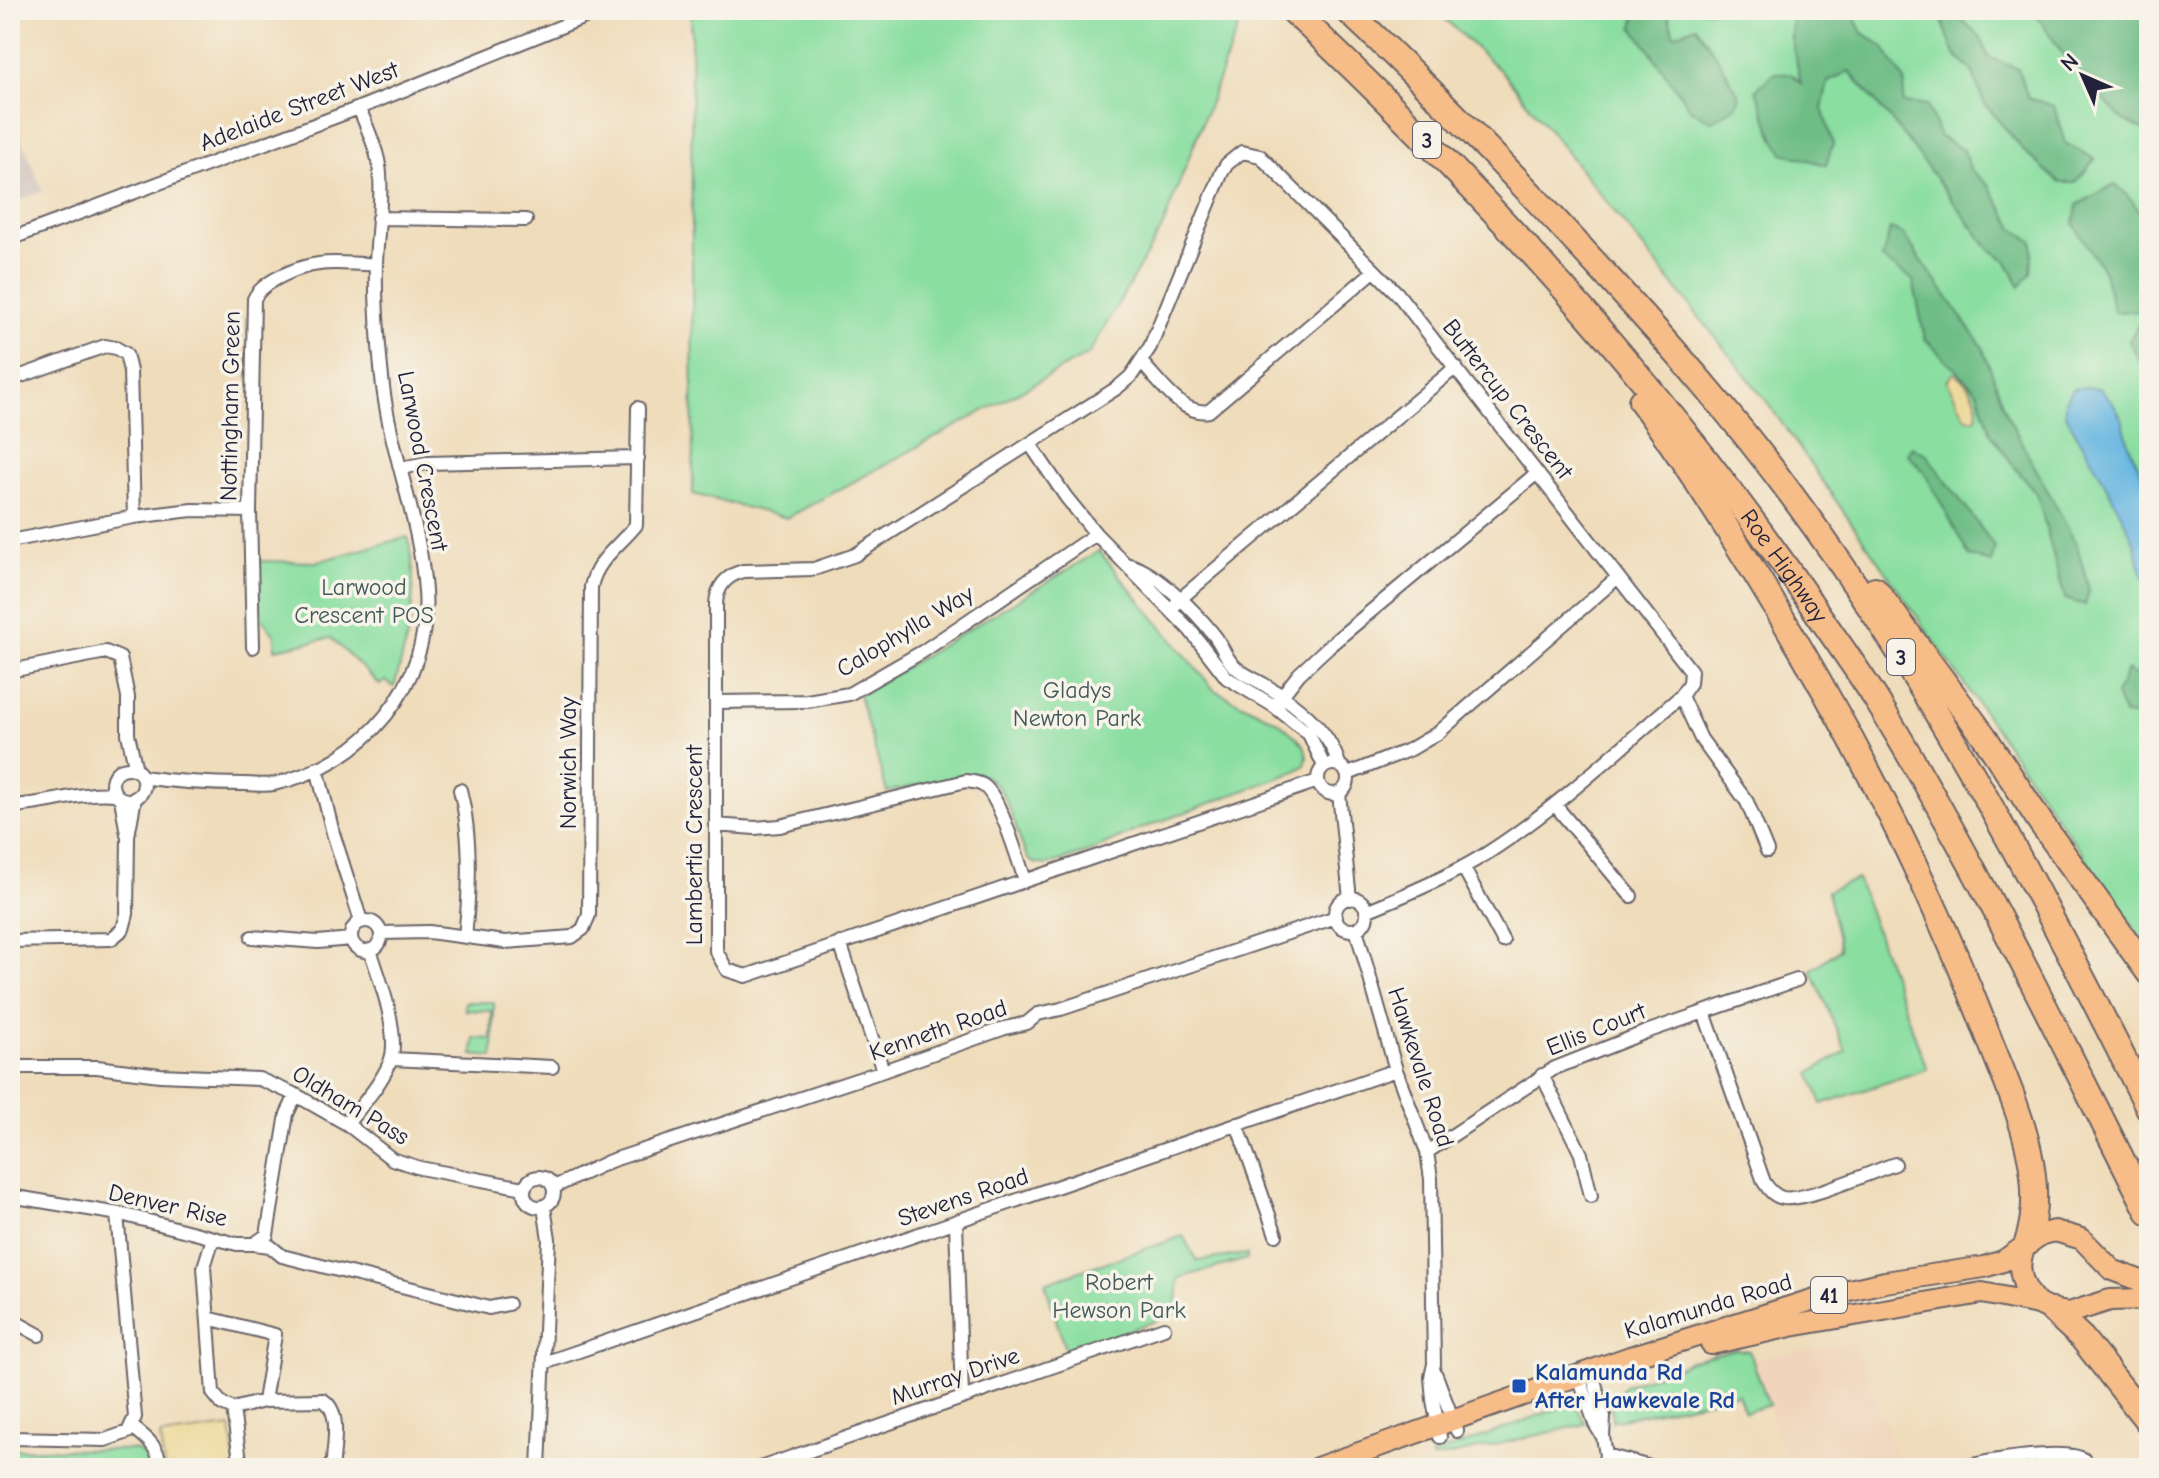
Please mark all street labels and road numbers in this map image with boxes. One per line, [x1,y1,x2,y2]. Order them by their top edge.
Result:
street label: Adelaide Street West [196,55,403,157]
road number: 3 [1413,122,1441,158]
street label: Nottingham Green [214,311,246,501]
street label: Buttercup Crescent [1437,314,1580,485]
street label: Larwood Crescent [392,368,454,555]
street label: Roe Highway [1735,504,1834,628]
street label: Calophylla Way [832,579,979,683]
road number: 3 [1887,639,1915,675]
street label: Norwich Way [554,696,582,829]
street label: Lambertia Crescent [680,744,708,945]
street label: Hawkevale Road [1382,984,1460,1150]
street label: Kenneth Road [866,993,1010,1067]
street label: Ellis Court [1542,996,1651,1062]
street label: Oldham Pass [288,1059,414,1151]
street label: Stevens Road [894,1162,1032,1232]
street label: Denver Rise [106,1178,230,1232]
street label: Kalamunda Road [1621,1267,1795,1345]
road number: 41 [1811,1277,1847,1313]
street label: Murray Drive [887,1341,1023,1411]

